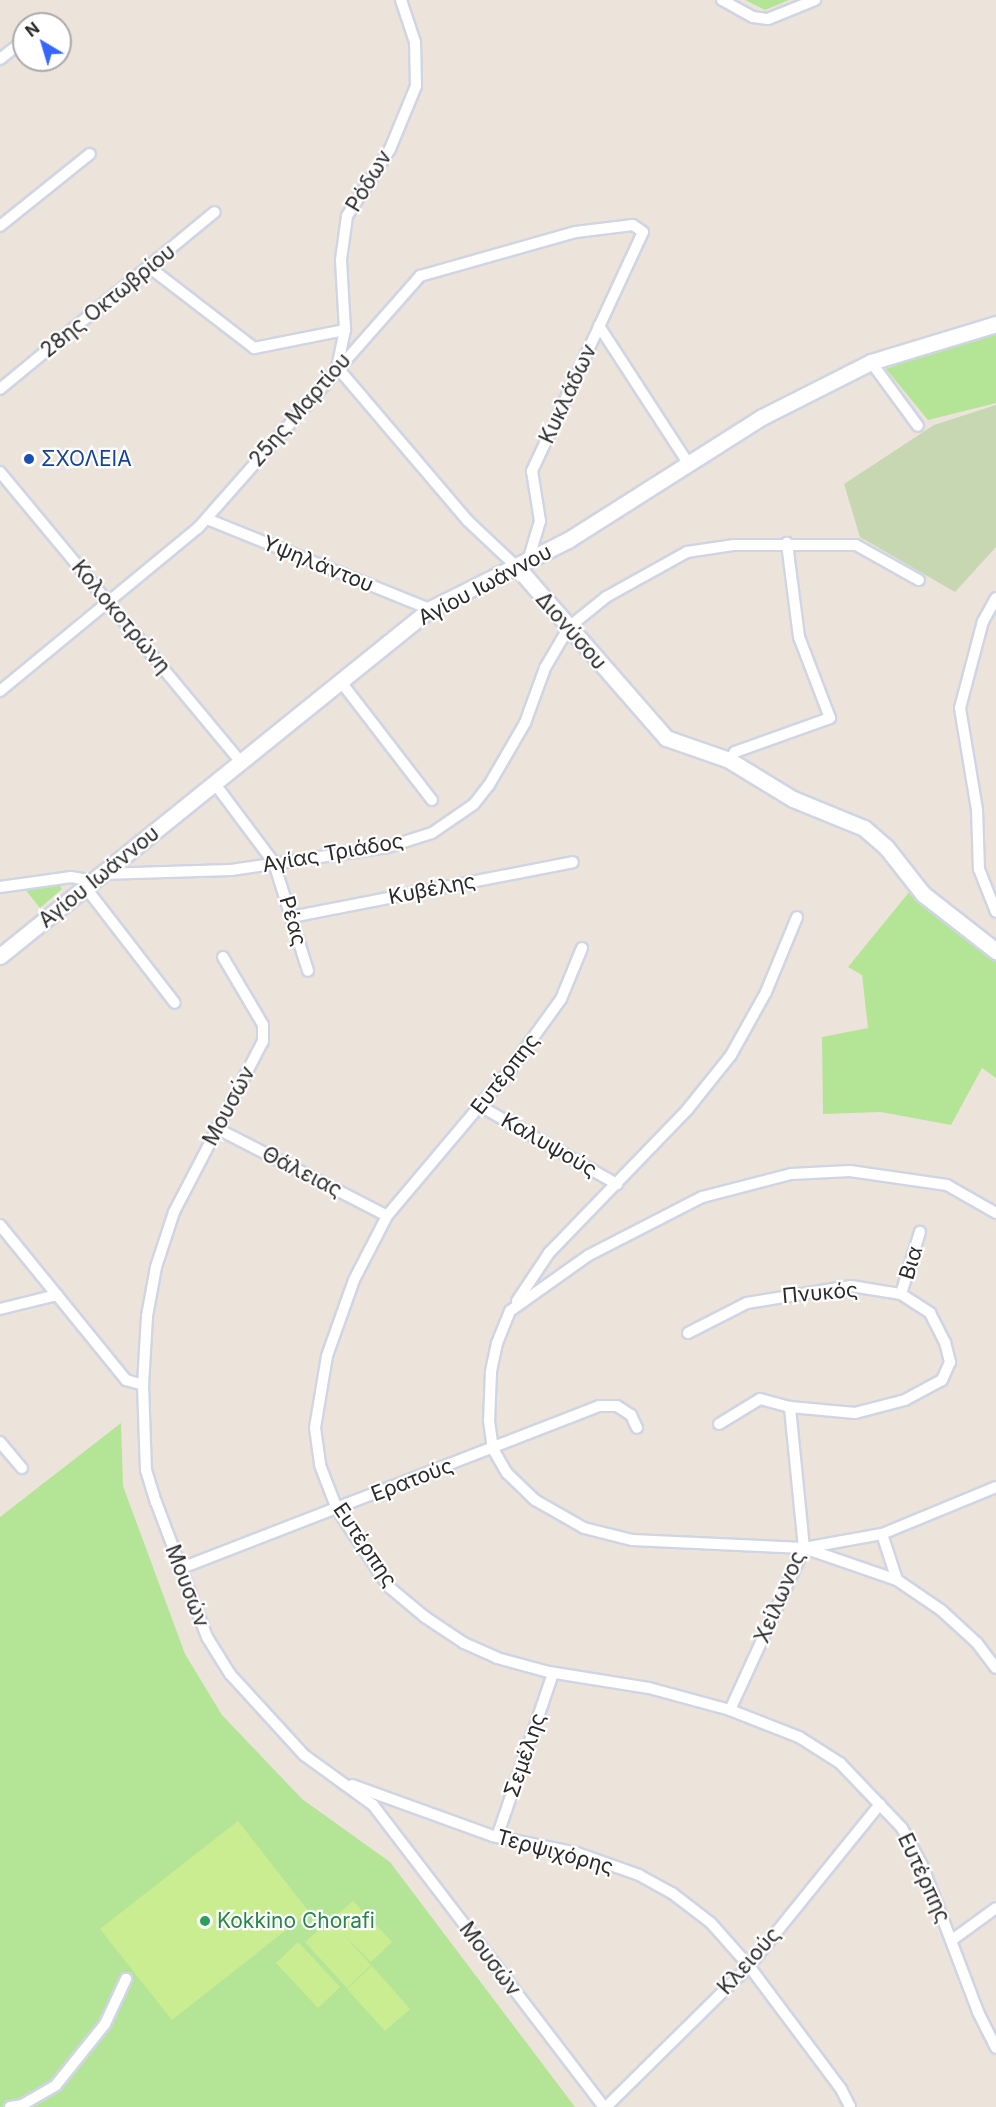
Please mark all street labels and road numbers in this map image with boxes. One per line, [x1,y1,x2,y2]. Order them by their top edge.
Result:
street label: Ρόδων [341,146,397,216]
street label: 28ης Οκτωβρίου [36,239,180,363]
street label: Κυκλάδων [534,340,602,448]
street label: 25ης Μαρτίου [244,348,356,472]
street label: Υψηλάντου [259,530,377,598]
street label: Αγίου Ιωάννου [414,539,556,631]
street label: Κολοκοτρώνη [66,555,176,679]
street label: Διονύσου [530,587,612,675]
street label: Αγίου Ιωάννου [34,821,164,933]
street label: Αγίας Τριάδος [260,828,406,878]
street label: Κυβέλης [386,868,478,910]
street label: Ρέας [274,893,312,949]
street label: Ευτέρπης [466,1028,544,1120]
street label: Μουσών [198,1062,260,1150]
street label: Καλυψούς [497,1107,601,1183]
street label: Θάλειας [258,1141,346,1203]
street label: Βια [894,1243,928,1283]
street label: Πνυκός [781,1277,859,1309]
street label: Ερατούς [367,1453,457,1507]
street label: Ευτέρπης [328,1498,402,1592]
street label: Μουσών [160,1541,214,1631]
street label: Χείλωνος [749,1547,811,1647]
street label: Σεμέλης [499,1710,551,1800]
street label: Τερψιχόρης [494,1824,616,1880]
street label: Ευτέρπης [892,1829,956,1927]
street label: Μουσών [454,1917,526,2001]
street label: Κλειούς [712,1922,786,2000]

